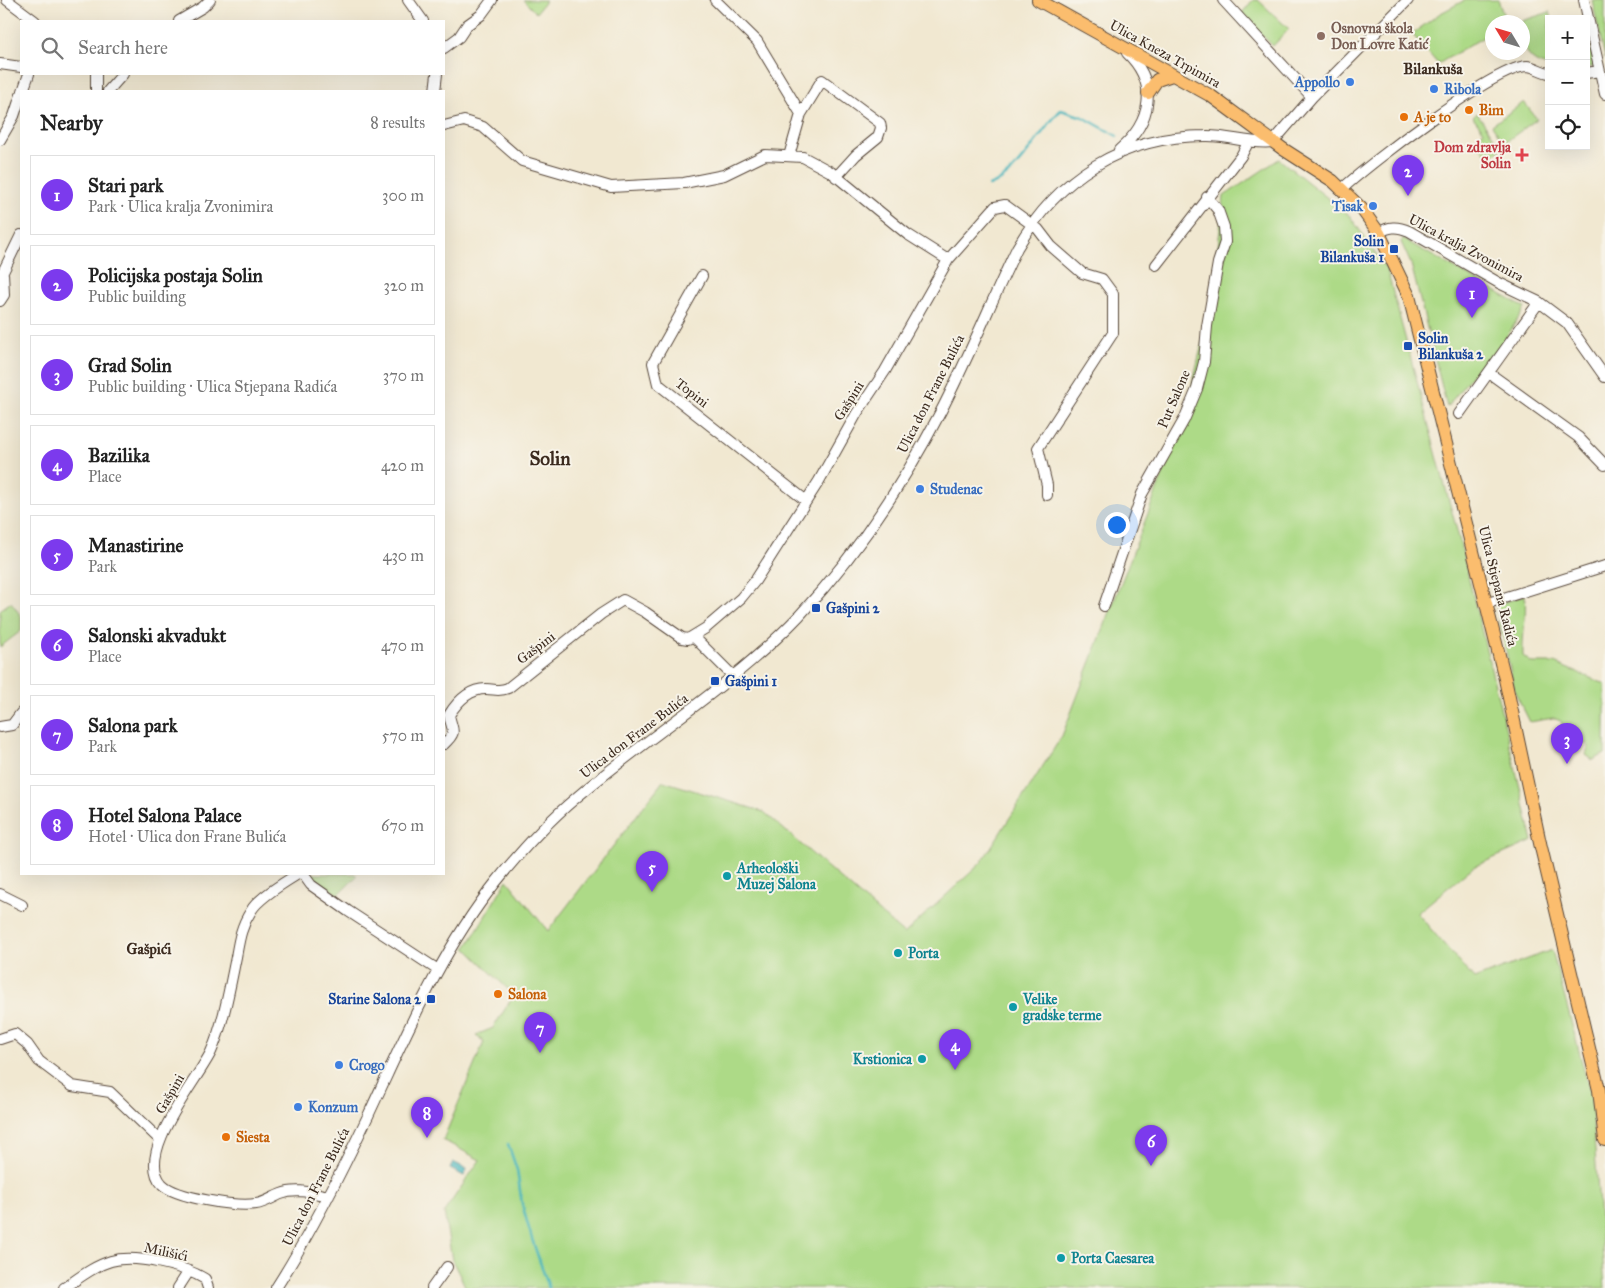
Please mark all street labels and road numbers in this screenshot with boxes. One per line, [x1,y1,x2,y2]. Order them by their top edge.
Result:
street label: Ulica Kneza Trpimira [1106,16,1224,92]
street label: Ulica kralja Zvonimira [1406,211,1526,286]
street label: Ulica don Frane Bulića [894,332,968,456]
street label: Put Salone [1154,367,1194,431]
street label: Topini [672,375,712,411]
street label: Gašpini [830,378,868,424]
street label: Ulica Stjepana Radića [1475,524,1521,648]
street label: Gašpini [514,628,559,668]
street label: Ulica don Frane Bulića [577,690,691,782]
street label: Gašpini [152,1071,188,1117]
street label: Ulica don Frane Bulića [279,1125,353,1249]
street label: Milišići [142,1239,190,1265]

